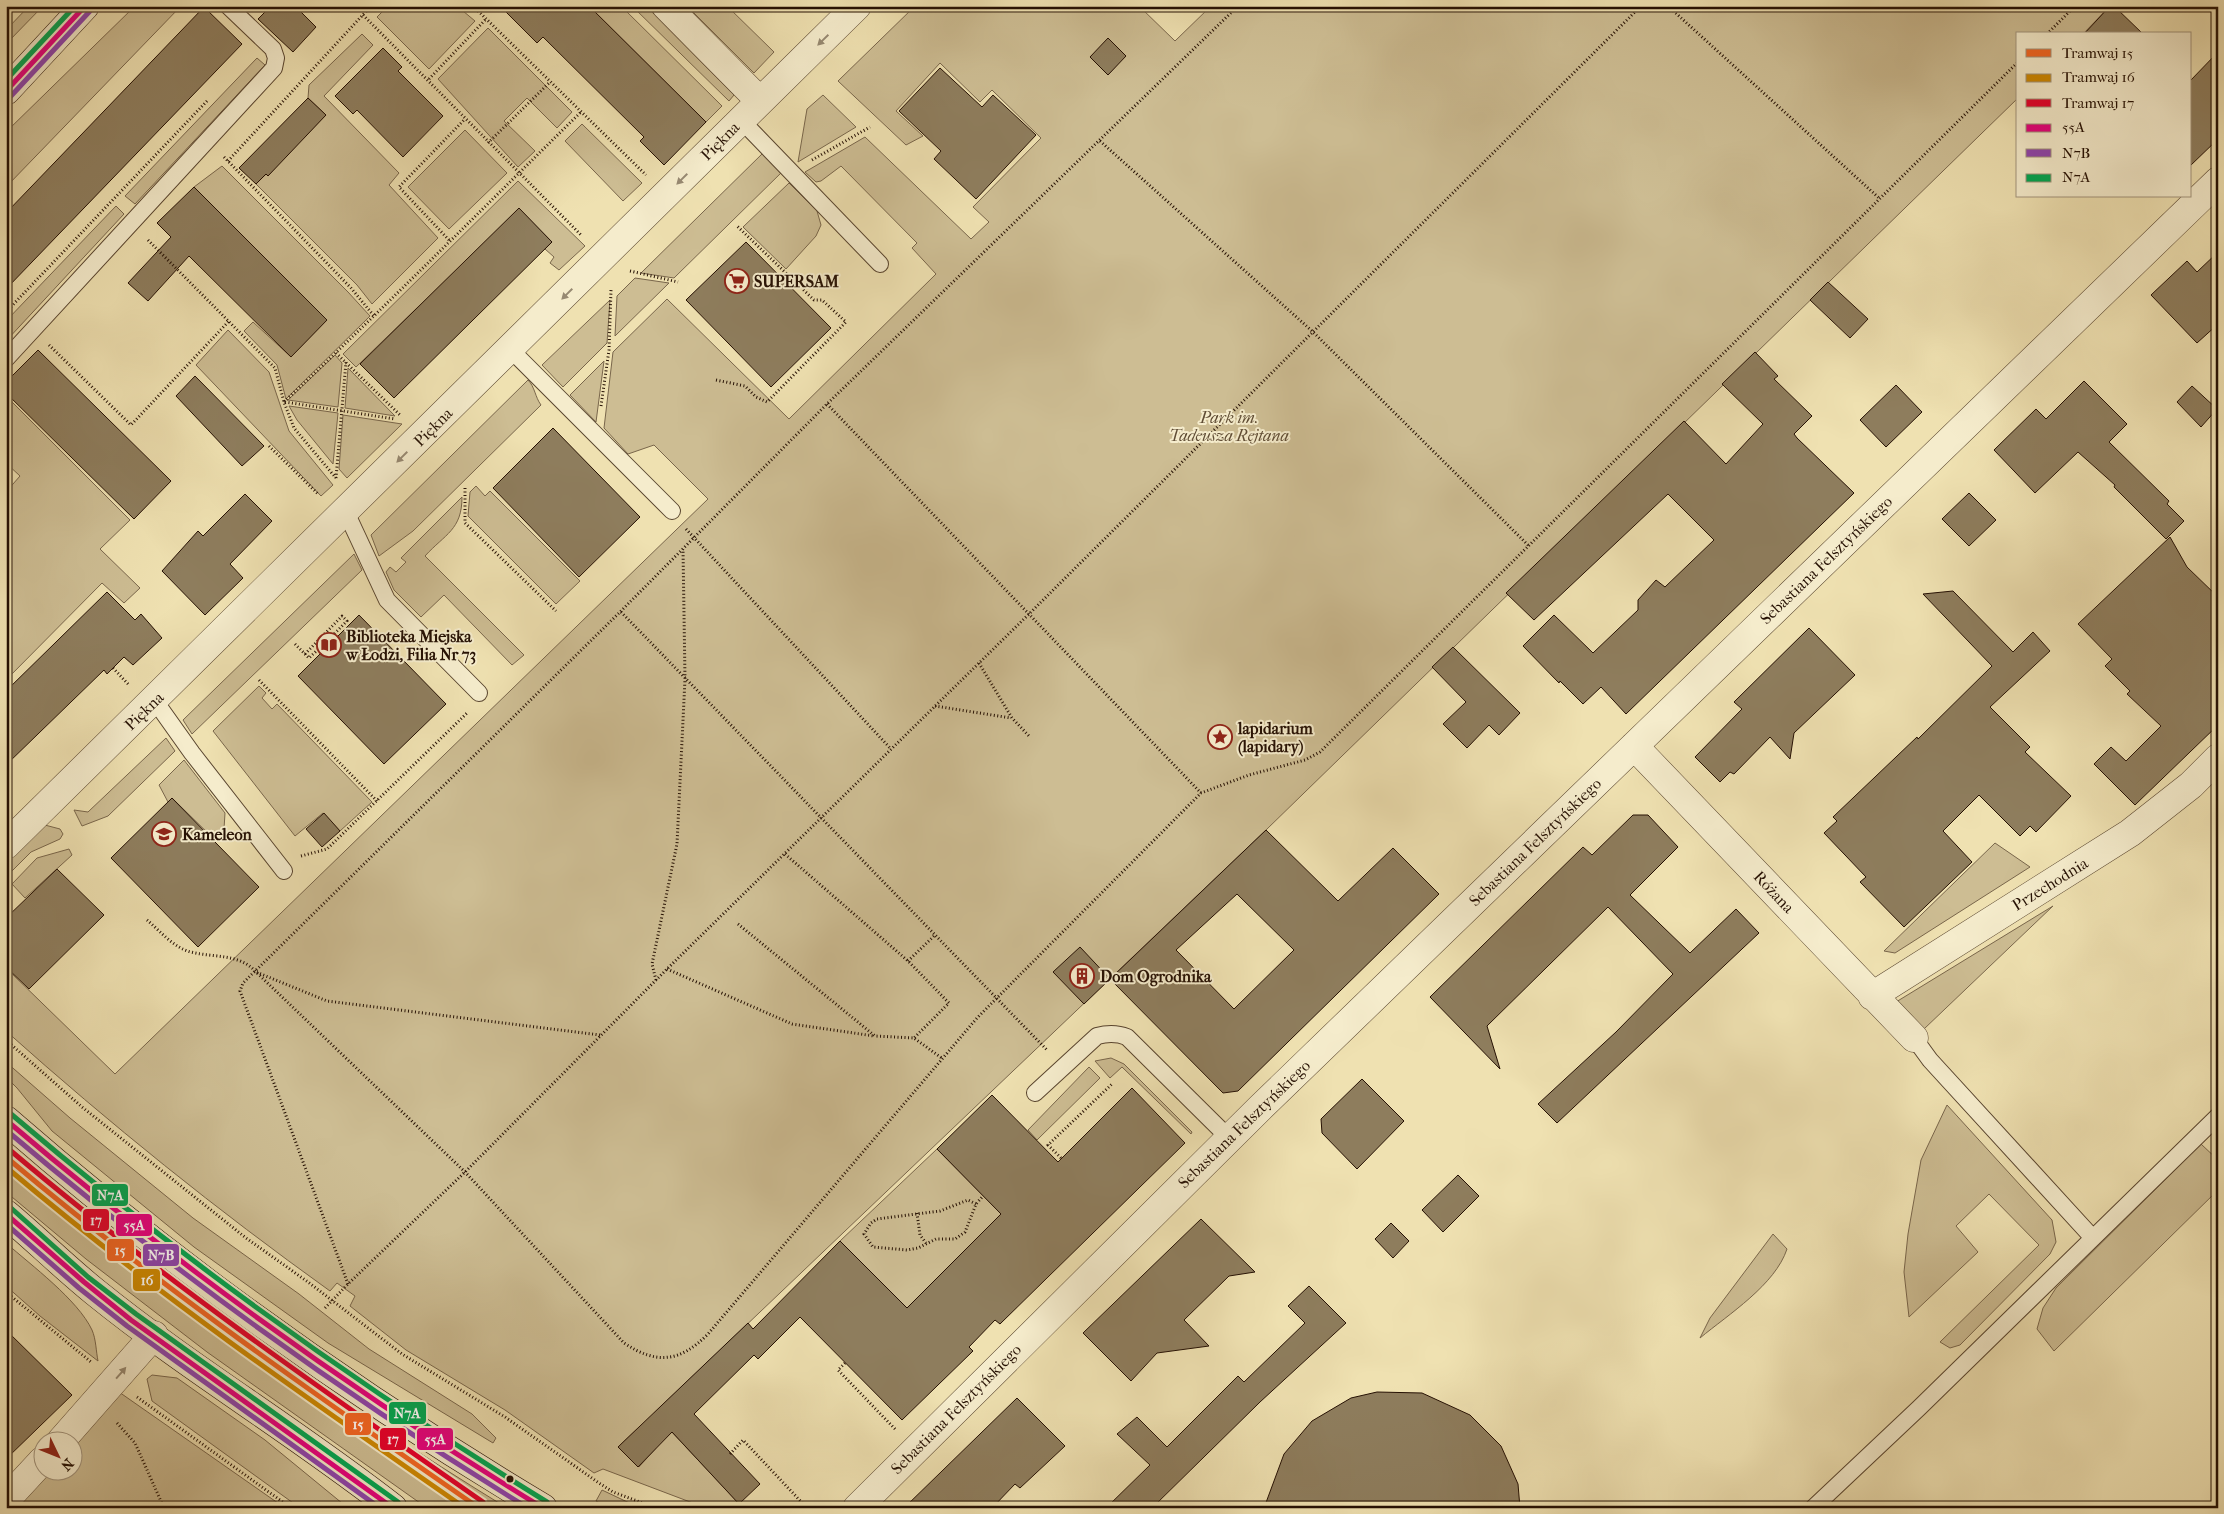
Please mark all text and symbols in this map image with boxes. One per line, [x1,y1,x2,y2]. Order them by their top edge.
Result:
legend [2016,32,2192,198]
one-way arrow [817,34,829,46]
text: Tramwaj 15 [2062,44,2133,62]
text: Tramwaj 16 [2062,68,2136,86]
text: Tramwaj 17 [2062,94,2134,112]
street label: Piękna [697,117,744,164]
text: 55A [2062,118,2085,136]
text: N7B [2062,144,2090,162]
text: N7A [2062,168,2091,186]
one-way arrow [676,173,688,185]
supermarket icon: SUPERSAM [724,268,750,294]
place label: SUPERSAM [754,272,839,291]
one-way arrow [561,288,573,300]
street label: Piękna [410,403,457,450]
park label: Park im. Tadeusza Rejtana [1169,408,1289,445]
one-way arrow [396,451,408,463]
street label: Sebastiana Felsztyńskiego [1756,492,1896,628]
place label: Biblioteka Miejska w Łodzi, Filia Nr 73 [345,627,476,665]
library icon: Biblioteka Miejska w Łodzi, Filia Nr 73 [316,632,342,658]
street label: Piękna [120,687,168,734]
place label: lapidarium (lapidary) [1237,719,1314,757]
place icon: lapidarium (lapidary) [1207,724,1233,750]
street label: Sebastiana Felsztyńskiego [1465,774,1605,910]
school or university icon: Kameleon [151,821,177,847]
place label: Kameleon [182,825,253,844]
street label: Przechodnia [2009,853,2092,915]
street label: Różana [1750,867,1799,917]
building icon: Dom Ogrodnika [1069,963,1095,989]
place label: Dom Ogrodnika [1100,967,1212,987]
street label: Sebastiana Felsztyńskiego [1174,1056,1314,1192]
line badge: N7A [91,1183,129,1207]
text: N7A [97,1187,124,1204]
line badge: 17 [82,1208,110,1232]
text: 17 [90,1212,102,1229]
line badge: 55A [115,1213,153,1237]
text: 55A [123,1217,145,1234]
line badge: 15 [106,1238,135,1262]
text: 15 [115,1242,126,1259]
line badge: N7B [142,1243,180,1267]
text: N7B [148,1247,174,1264]
line badge: 16 [132,1268,161,1292]
text: 16 [141,1272,154,1289]
street label: Sebastiana Felsztyńskiego [887,1340,1025,1478]
one-way arrow [116,1366,127,1379]
line badge: N7A [388,1401,427,1425]
text: N7A [394,1405,421,1422]
line badge: 15 [344,1412,372,1436]
text: 15 [353,1416,364,1433]
line badge: 17 [379,1427,407,1451]
line badge: 55A [416,1427,454,1451]
text: 17 [387,1431,399,1448]
text: 55A [424,1431,446,1448]
north arrow [32,1432,82,1482]
text: N [57,1455,77,1474]
unlabelled marker [505,1474,515,1484]

